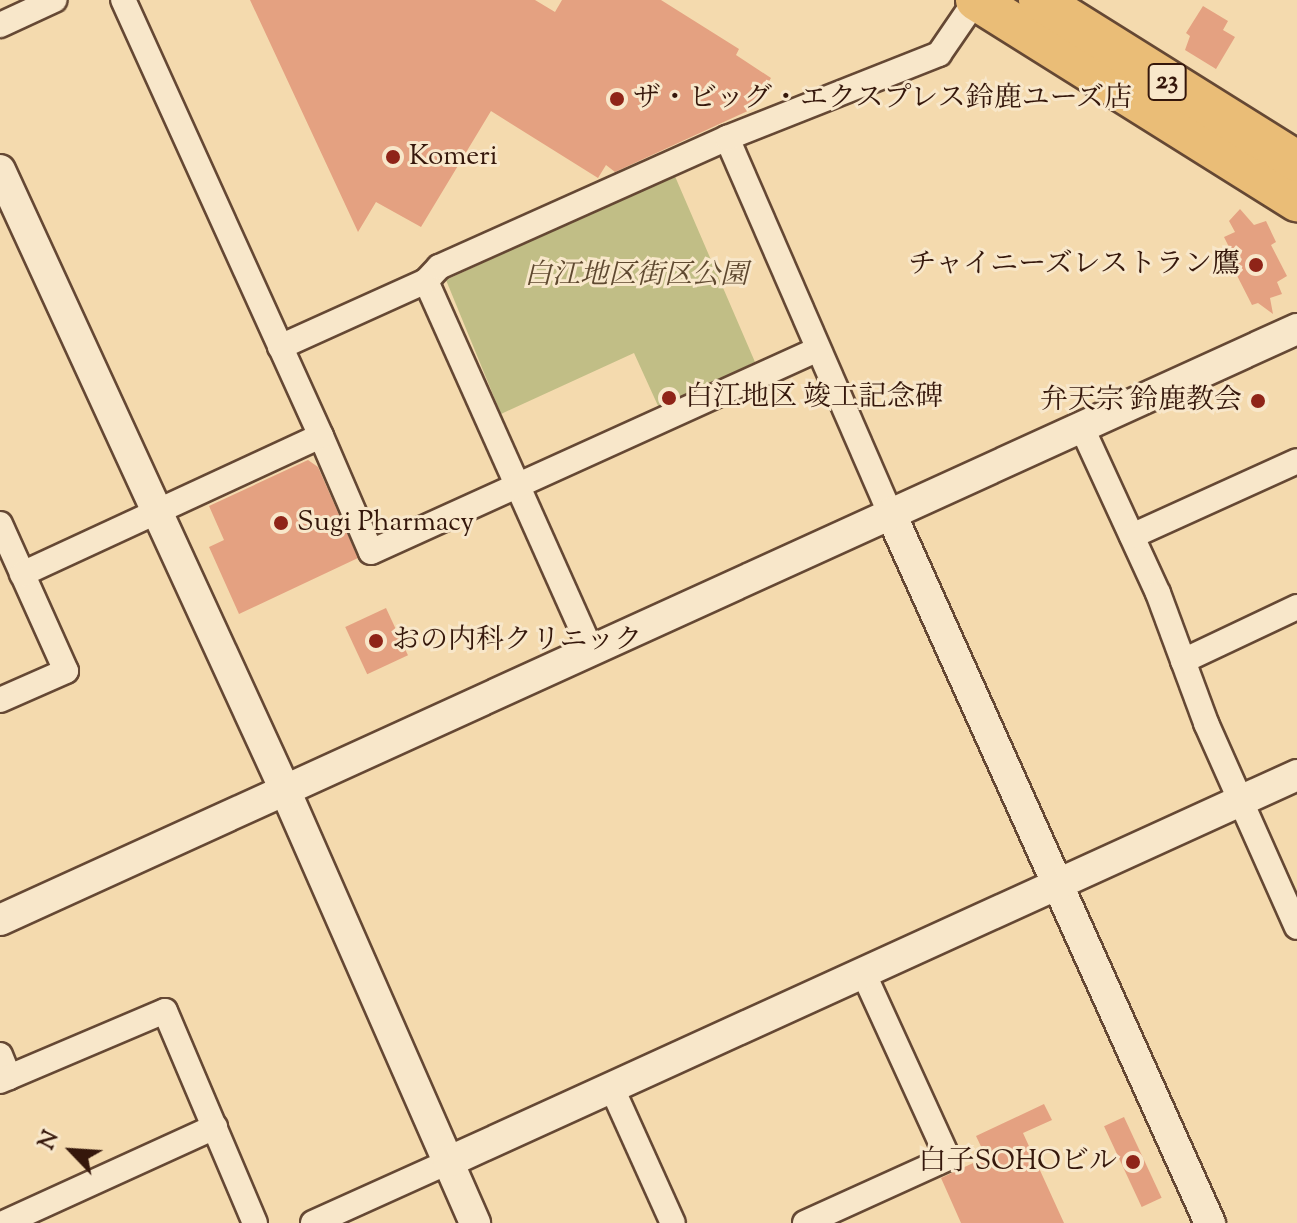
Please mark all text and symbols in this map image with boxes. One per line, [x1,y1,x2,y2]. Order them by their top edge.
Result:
road number: 23 [1147,60,1187,104]
place label: ザ・ビッグ・エクスプレス鈴鹿ユーズ店 [633,82,1137,116]
marker: ザ・ビッグ・エクスプレス鈴鹿ユーズ店 [608,90,626,108]
place label: Komeri [409,140,498,174]
marker: Komeri [384,148,402,166]
place label: チャイニーズレストラン鷹 [904,248,1240,282]
marker: チャイニーズレストラン鷹 [1247,256,1265,274]
park label: 白江地区街区公園 [524,259,748,293]
place label: 白江地区 竣工記念碑 [685,381,943,415]
place label: 弁天宗 鈴鹿教会 [1040,384,1242,418]
marker: 白江地区 竣工記念碑 [660,389,678,407]
marker: 弁天宗 鈴鹿教会 [1249,392,1267,410]
place label: Sugi Pharmacy [297,506,474,540]
marker: Sugi Pharmacy [272,514,290,532]
place label: おの内科クリニック [392,624,644,658]
marker: おの内科クリニック [367,632,385,650]
north arrow [32,1111,112,1191]
text: N [32,1126,68,1156]
place label: 白子SOHOビル [918,1145,1117,1179]
marker: 白子SOHOビル [1124,1153,1142,1171]

